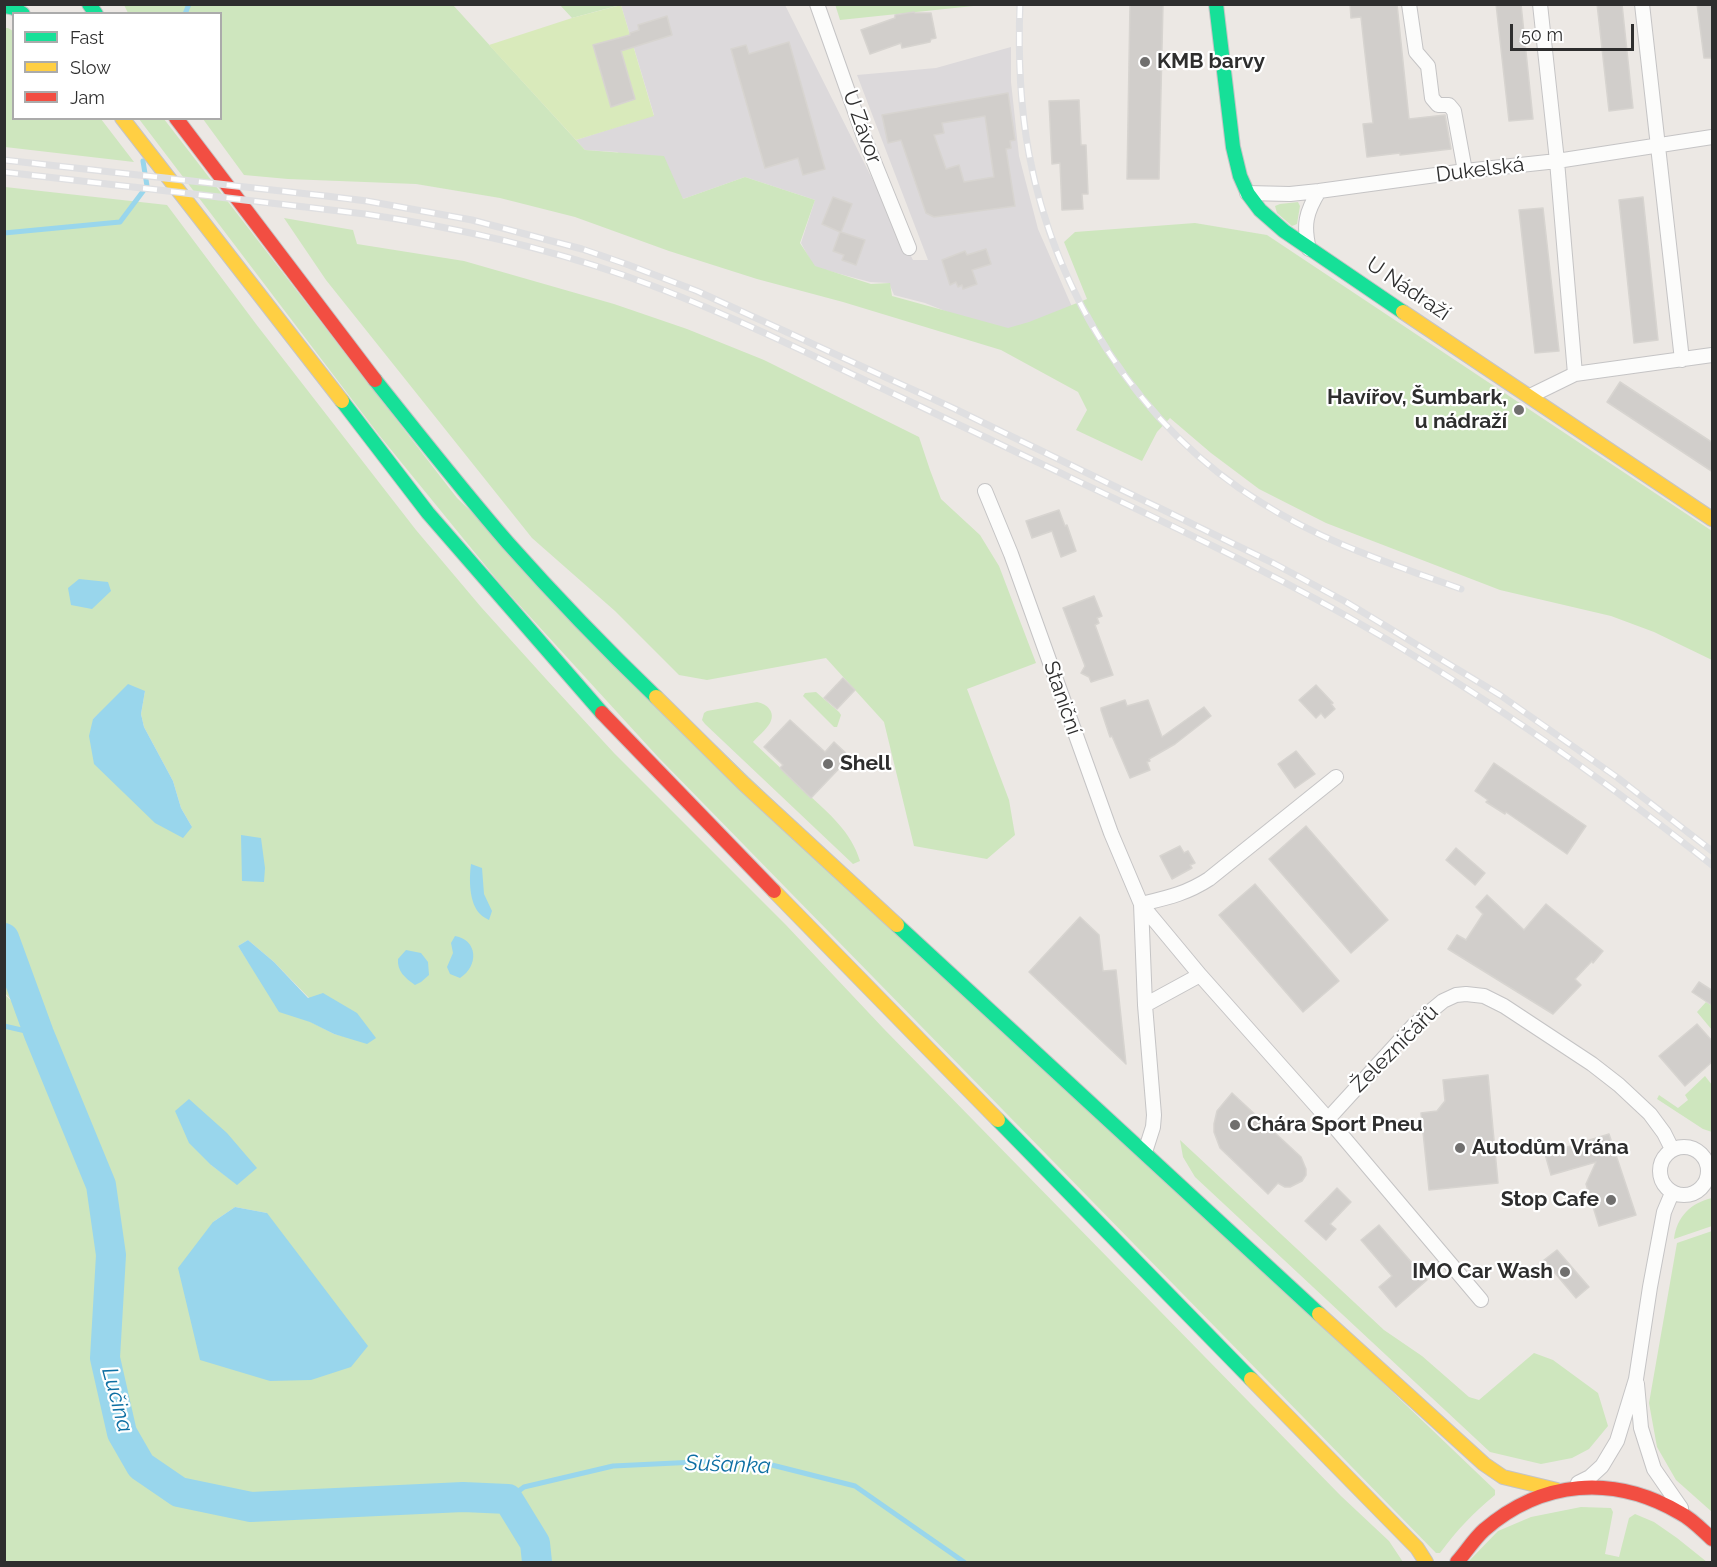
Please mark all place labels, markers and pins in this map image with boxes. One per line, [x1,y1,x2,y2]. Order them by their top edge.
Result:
place label: KMB barvy [1157,49,1265,75]
marker: KMB barvy [1138,55,1152,69]
place label: Havířov, Šumbark, u nádraží [1327,385,1507,435]
marker: Havířov, Šumbark, u nádraží [1512,403,1526,417]
place label: Shell [840,751,891,777]
marker: Shell [821,757,835,771]
place label: Chára Sport Pneu [1247,1112,1423,1138]
marker: Chára Sport Pneu [1228,1118,1242,1132]
place label: Autodům Vrána [1472,1135,1629,1161]
marker: Autodům Vrána [1453,1141,1467,1155]
place label: Stop Cafe [1501,1187,1599,1213]
marker: Stop Cafe [1604,1193,1618,1207]
place label: IMO Car Wash [1412,1259,1553,1285]
marker: IMO Car Wash [1558,1265,1572,1279]

